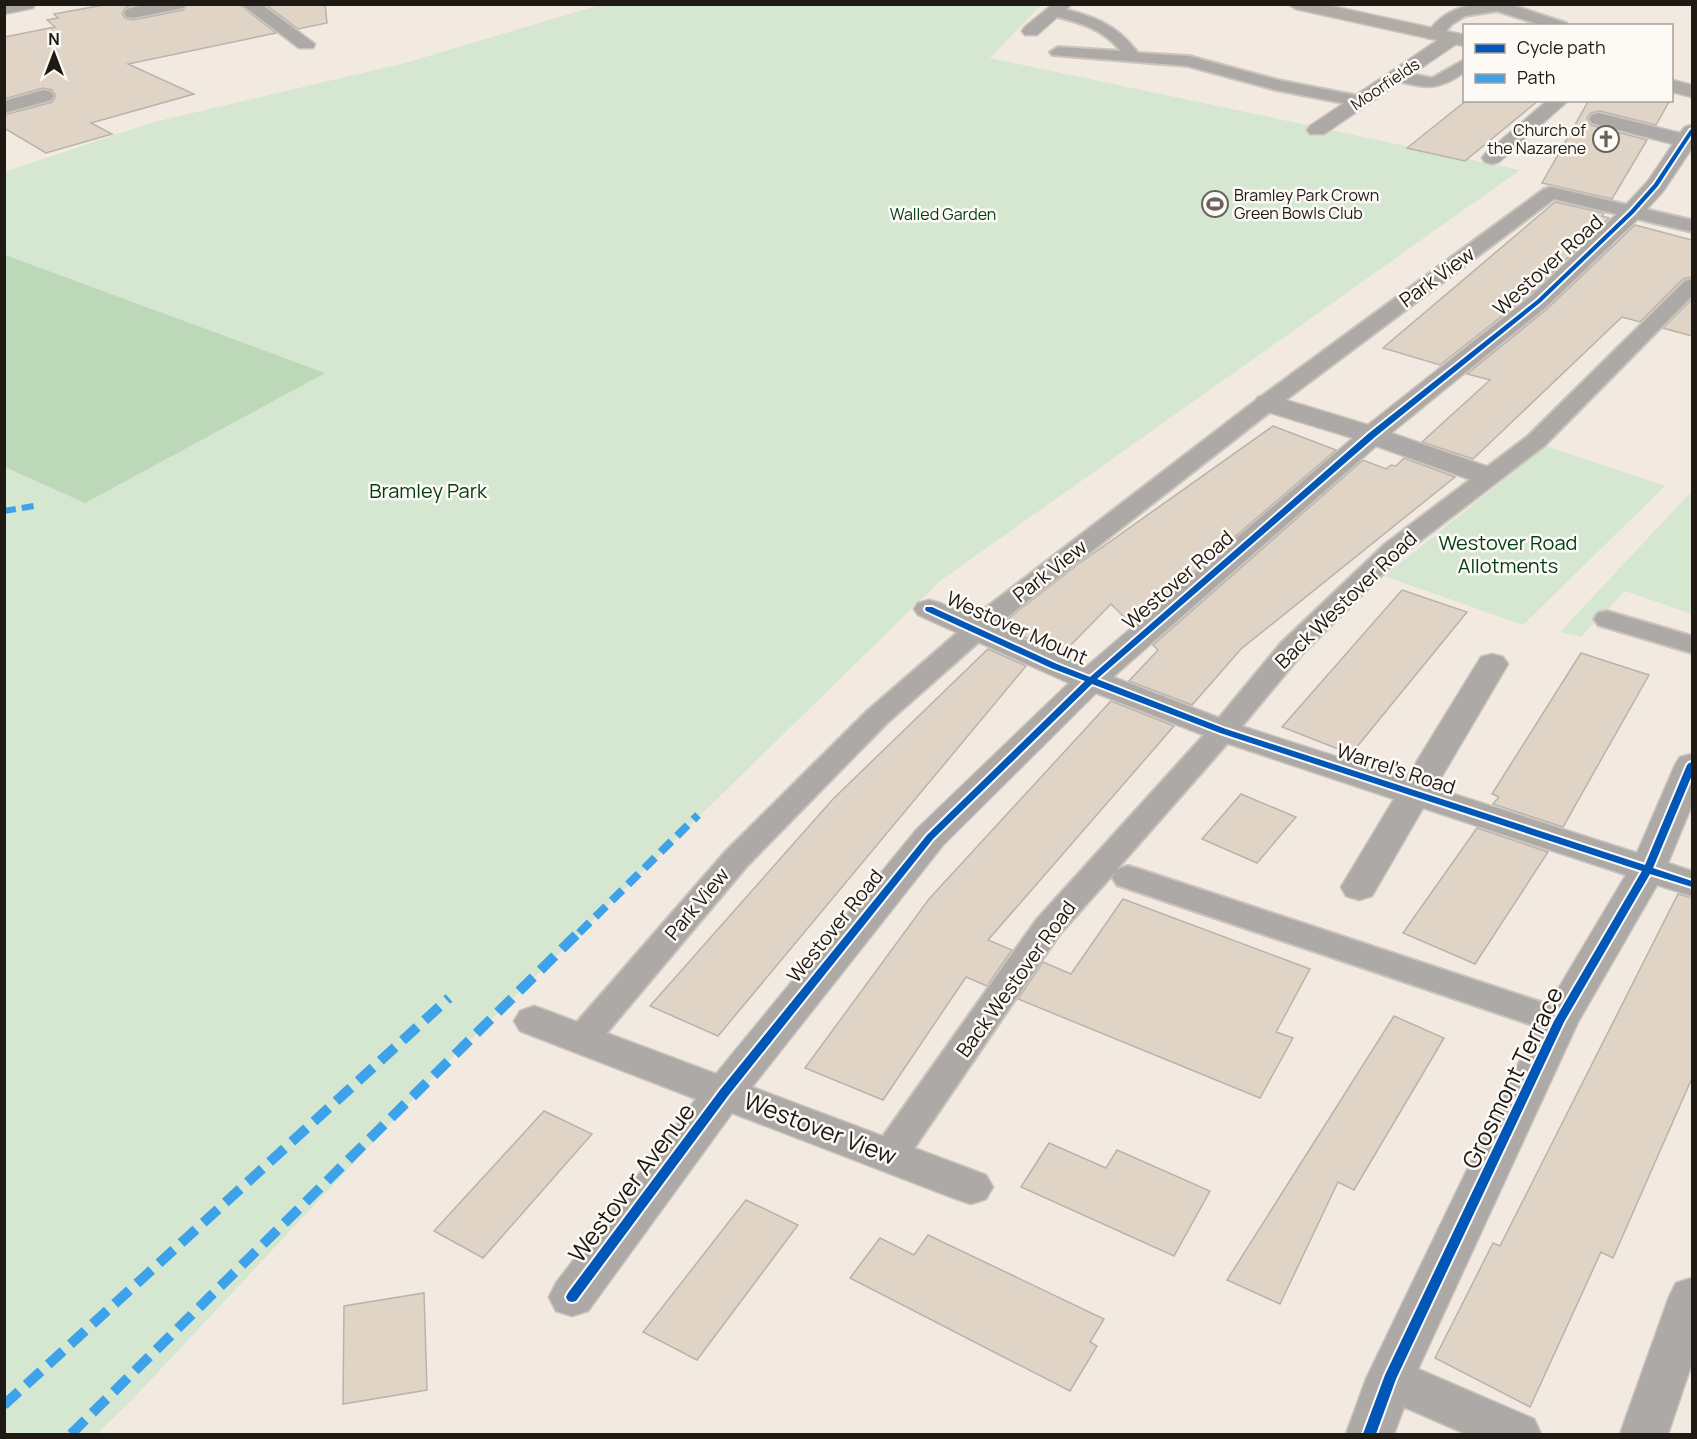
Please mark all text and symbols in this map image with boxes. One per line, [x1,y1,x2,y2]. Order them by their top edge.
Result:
north arrow [24,24,84,84]
legend [1463,24,1673,102]
text: N [48,28,60,50]
text: Cycle path [1517,35,1606,59]
street label: Moorfields [1346,53,1424,115]
text: Path [1517,65,1555,89]
place label: Church of the Nazarene [1487,119,1586,159]
church icon: Church of the Nazarene [1591,124,1621,154]
place label: Bramley Park Crown Green Bowls Club [1234,184,1379,224]
sports icon: Bramley Park Crown Green Bowls Club [1200,189,1230,219]
park label: Walled Garden [890,203,996,225]
street label: Westover Road [1487,208,1608,321]
street label: Park View [1394,240,1480,313]
park label: Bramley Park [369,477,488,504]
street label: Westover Road [1116,524,1239,635]
street label: Back Westover Road [1269,525,1422,674]
park label: Westover Road Allotments [1439,529,1577,579]
street label: Park View [1007,533,1092,608]
street label: Westover Mount [942,584,1092,671]
street label: Warrel's Road [1333,737,1459,800]
street label: Park View [658,862,735,946]
street label: Westover Road [780,863,889,988]
street label: Back Westover Road [950,895,1082,1062]
street label: Grosmont Terrace [1453,981,1570,1174]
street label: Westover View [739,1083,902,1172]
street label: Westover Avenue [560,1096,702,1269]

